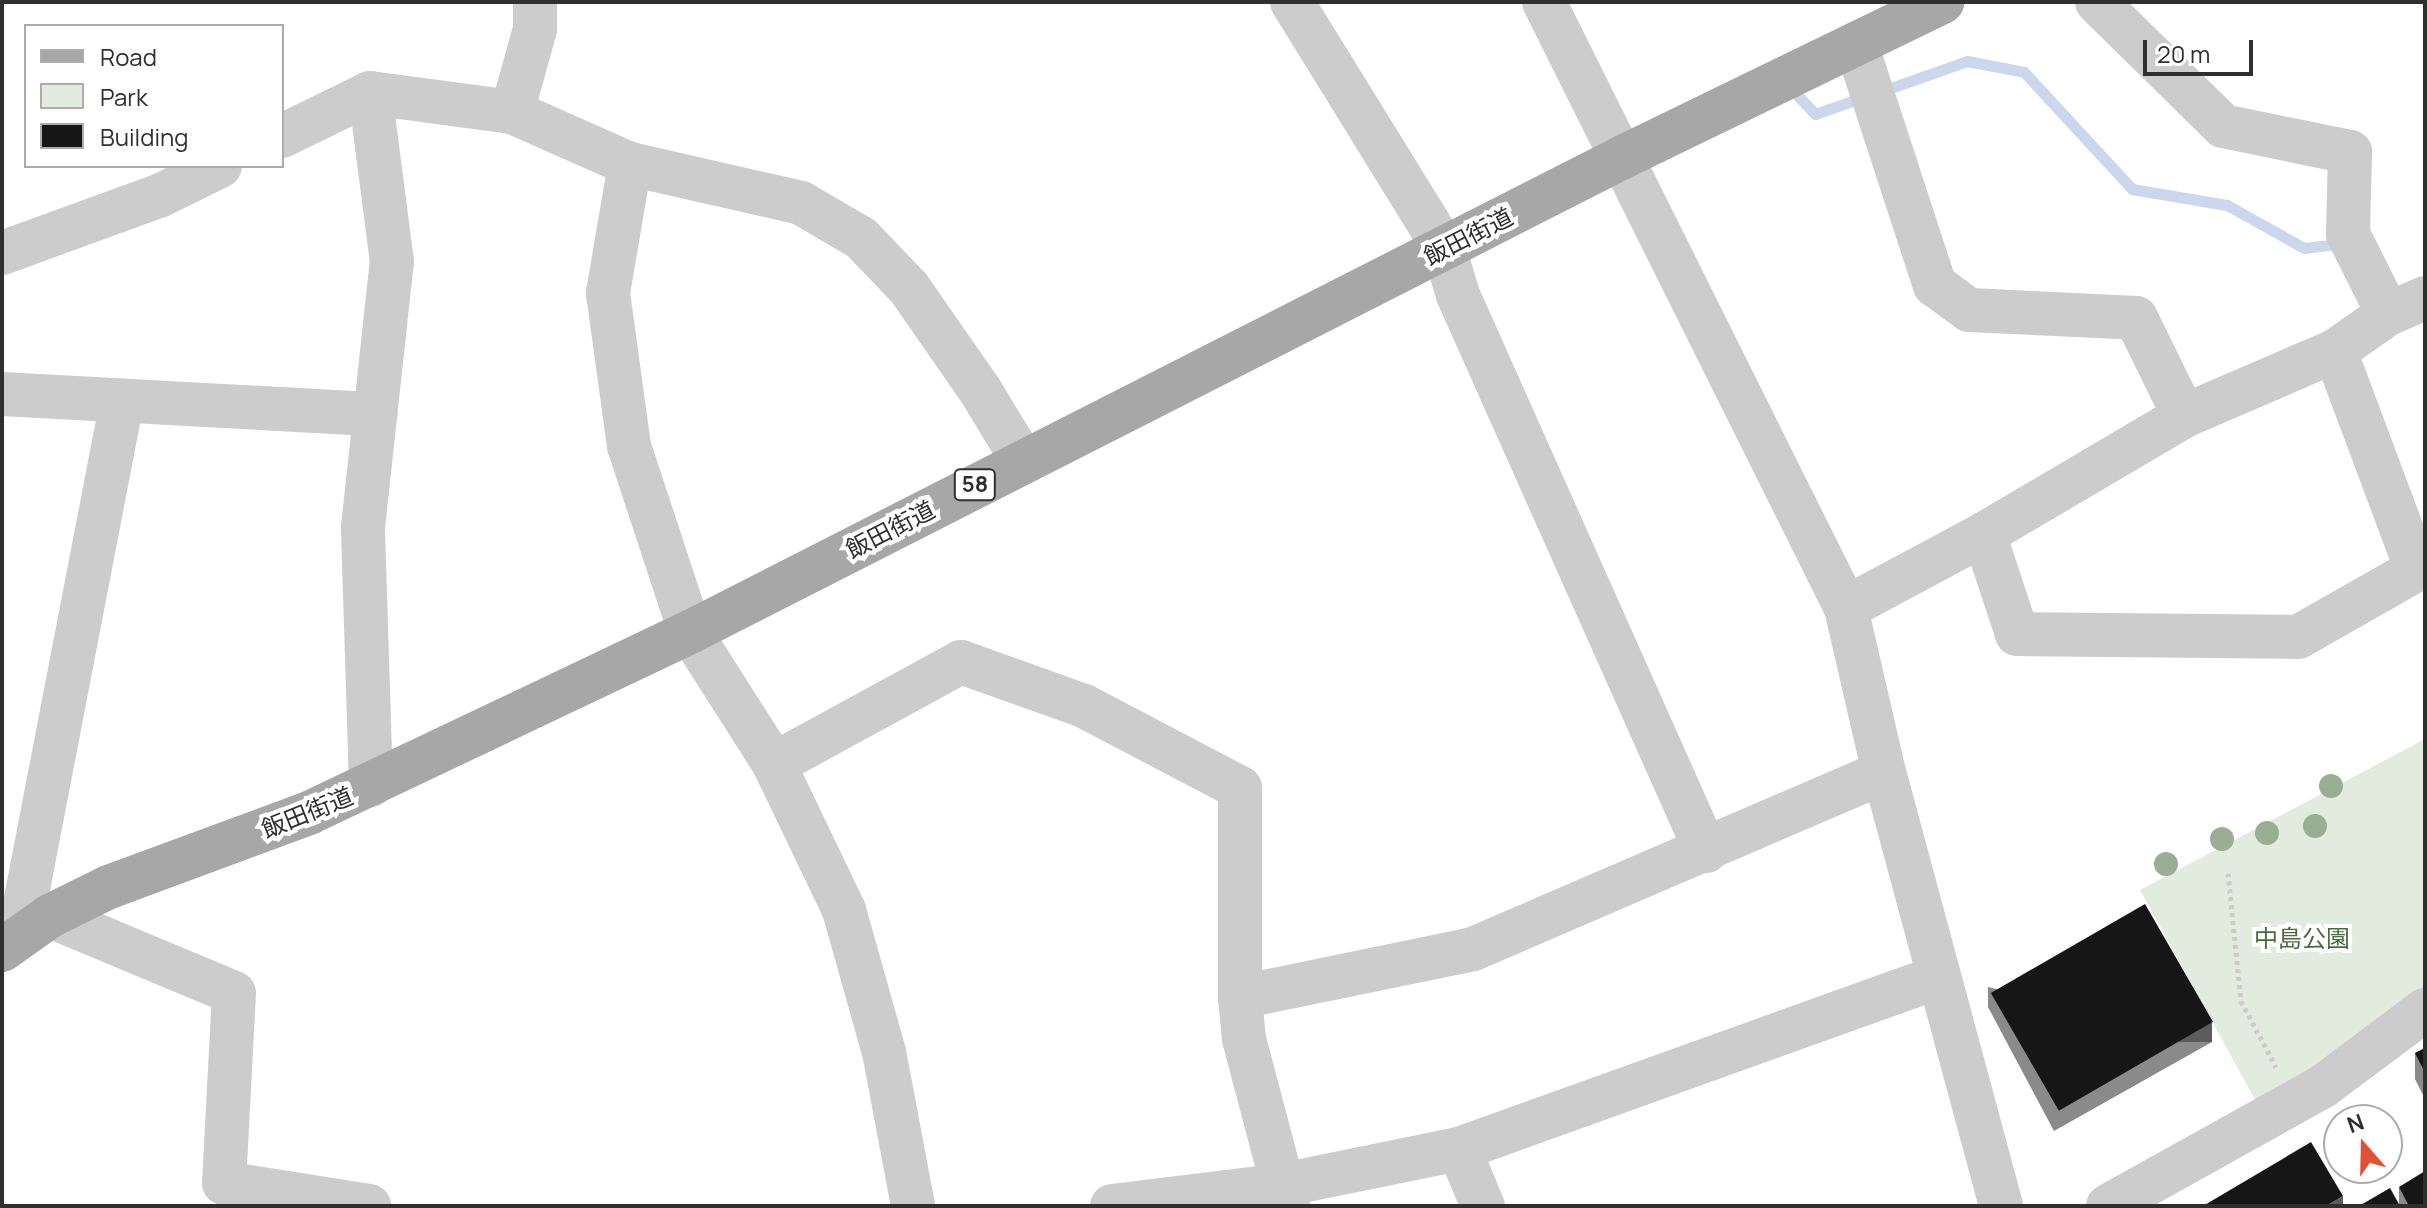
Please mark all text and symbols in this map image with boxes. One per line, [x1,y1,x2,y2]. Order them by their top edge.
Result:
legend [24,24,284,168]
scale bar [2147,24,2257,74]
text: 20 m [2157,37,2210,70]
text: Road [100,40,157,73]
text: Park [100,80,148,113]
text: Building [100,120,188,153]
street label: 飯田街道 [1419,201,1517,271]
road number: 58 [953,467,997,503]
street label: 飯田街道 [841,494,939,564]
street label: 飯田街道 [257,781,357,843]
park label: 中島公園 [2254,924,2350,952]
north arrow [2323,1104,2403,1184]
text: N [2343,1107,2368,1140]

